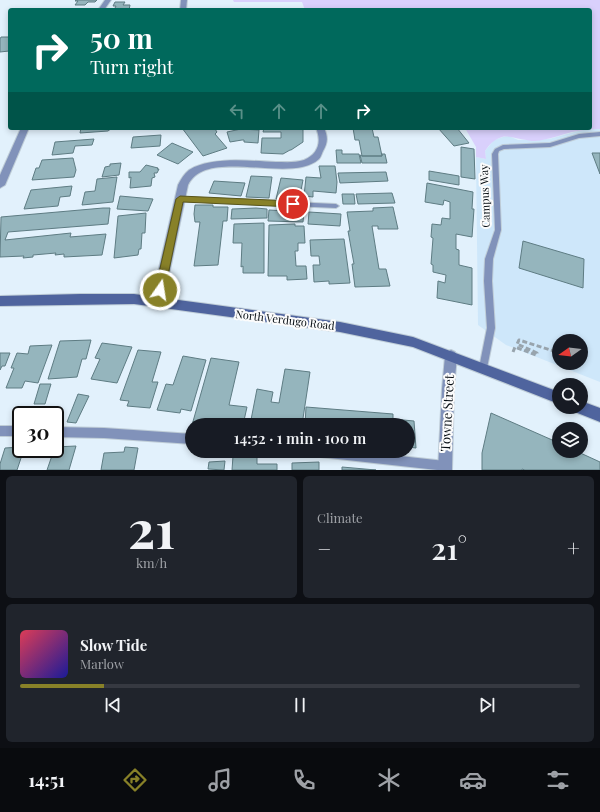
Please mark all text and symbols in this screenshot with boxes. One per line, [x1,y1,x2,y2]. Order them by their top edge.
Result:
text: 50 m [90,19,153,56]
icon: right [24,24,76,76]
text: Turn right [90,55,173,79]
icon: left [226,100,248,122]
icon: ahead [268,100,290,122]
icon: ahead [310,100,332,122]
icon: right [352,100,374,122]
street label: Campus Way [476,164,493,228]
pin [276,187,310,221]
icon: arrive [282,193,304,215]
position arrow [139,269,181,311]
street label: North Verdugo Road [235,306,336,333]
north arrow [552,334,588,370]
map controls [552,334,588,458]
street label: Towne Street [436,374,457,452]
button: search [552,378,588,414]
speed limit sign: 30 [12,406,64,458]
button: layers [552,422,588,458]
text: 14:52 · 1 min · 100 m [234,428,366,448]
text: 21 [128,493,175,562]
text: Climate [317,509,363,526]
text: 21° [431,528,467,568]
text: − [317,533,331,563]
text: + [567,533,580,563]
text: km/h [136,554,167,571]
text: Slow Tide [80,635,147,655]
text: Marlow [80,655,124,672]
icon: previous [102,694,124,716]
icon: pause [289,694,311,716]
icon: next [476,694,498,716]
icon: directions [121,766,149,794]
icon: music [206,766,234,794]
icon: phone [290,766,318,794]
icon: climate [375,766,403,794]
icon: car [459,766,487,794]
icon: filters [544,766,572,794]
text: 14:51 [28,768,65,792]

